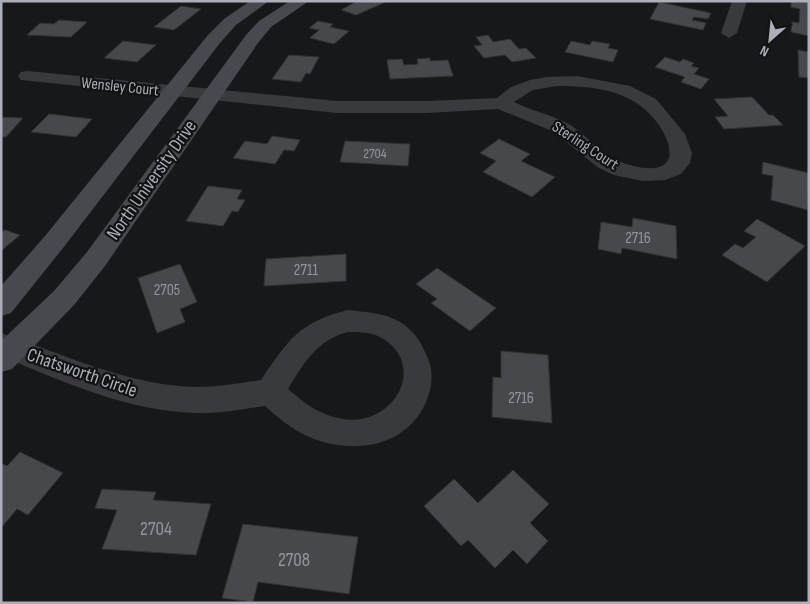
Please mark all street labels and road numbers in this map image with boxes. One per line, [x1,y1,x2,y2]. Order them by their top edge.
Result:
street label: Wensley Court [80,73,160,101]
street label: North University Drive [102,116,202,244]
street label: Sterling Court [548,118,622,175]
street label: Chatsworth Circle [24,343,140,403]

